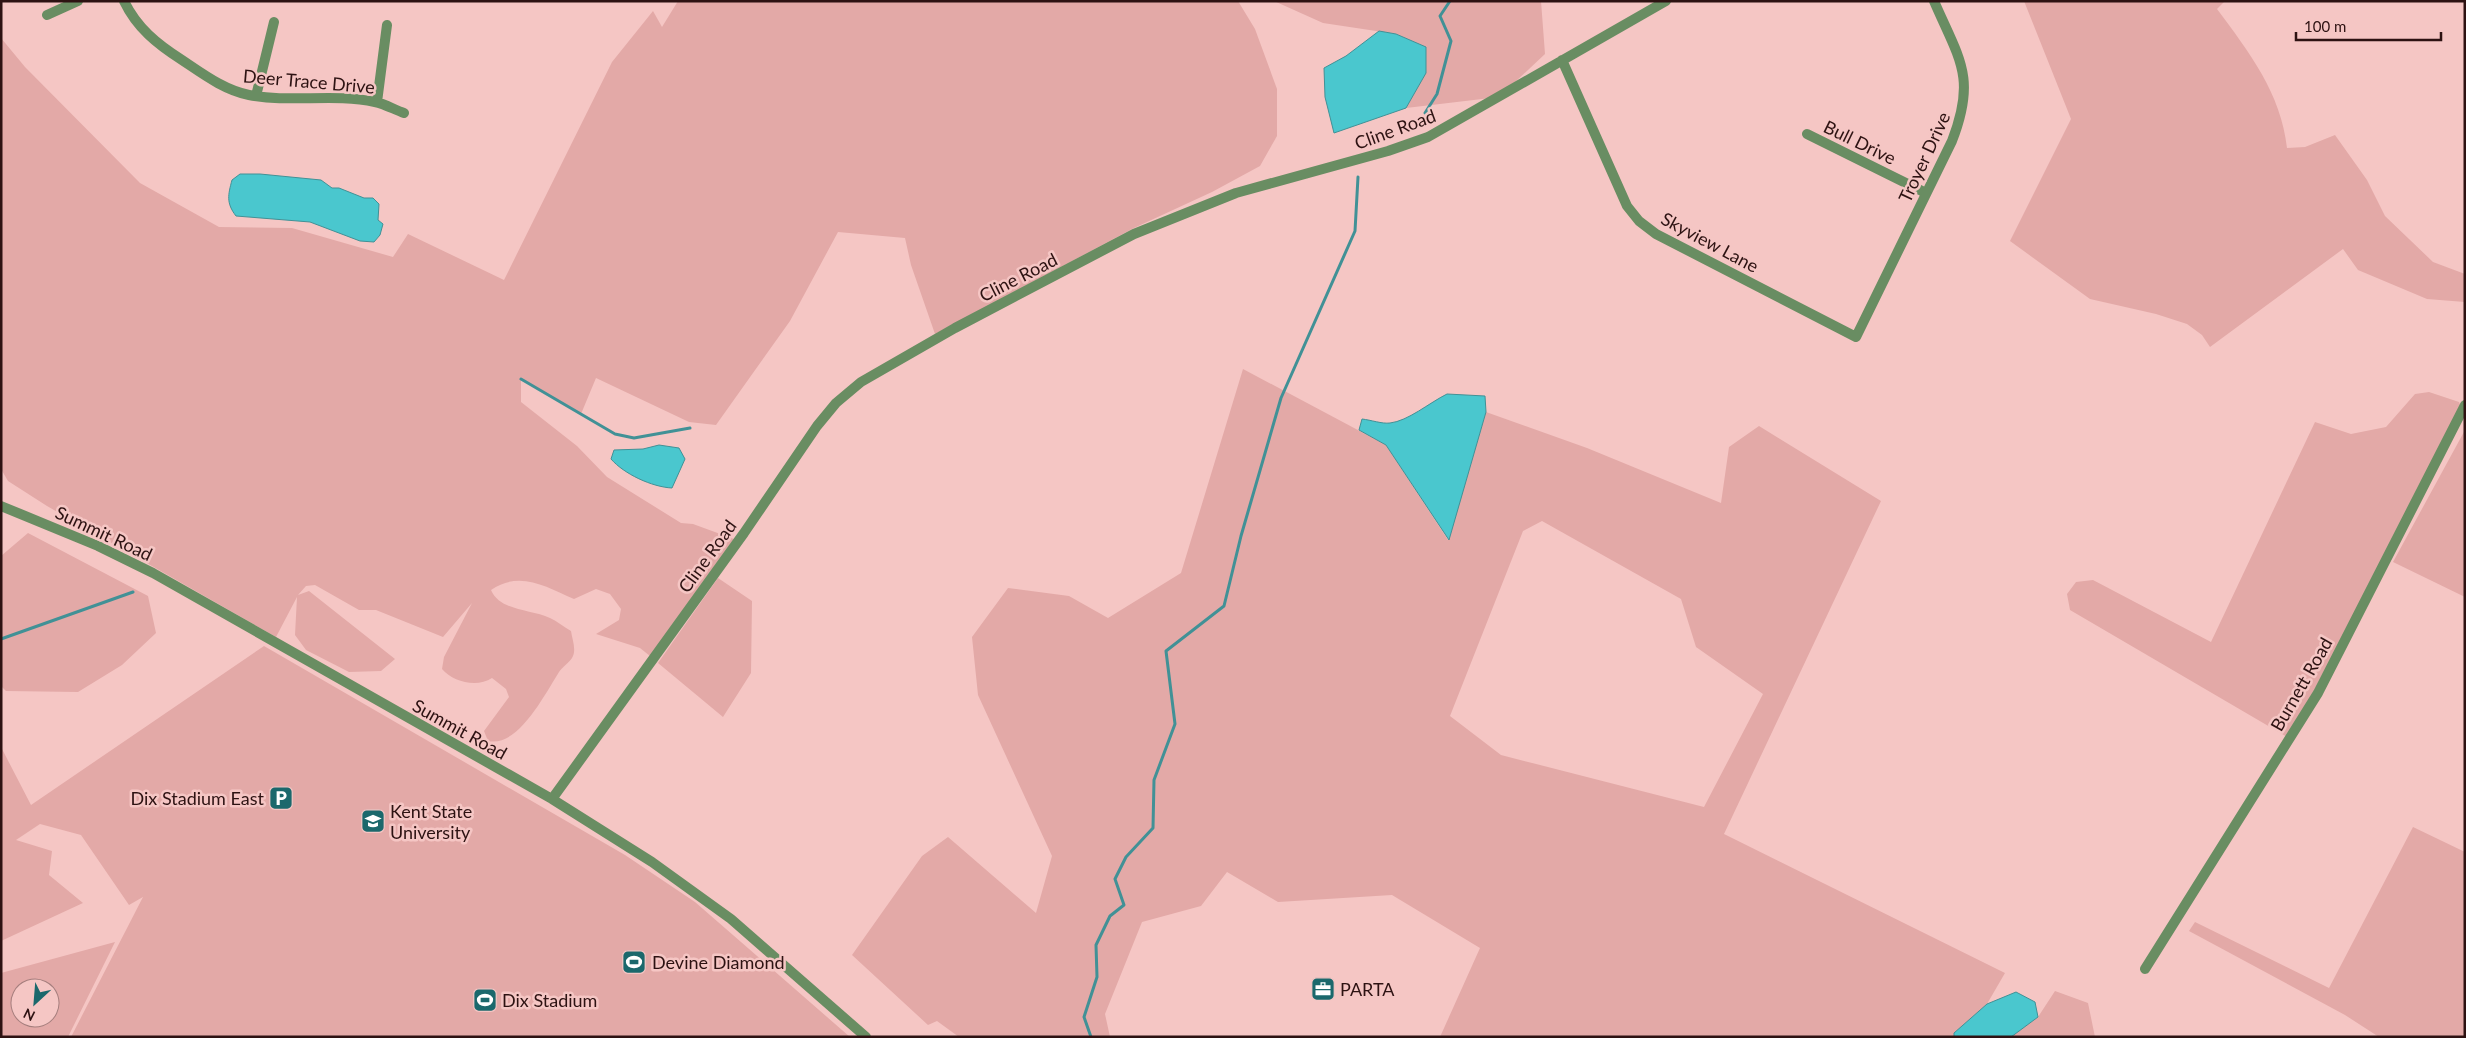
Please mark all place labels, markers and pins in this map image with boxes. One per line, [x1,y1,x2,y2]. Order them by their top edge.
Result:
parking icon: Dix Stadium East [268,785,294,811]
place label: Dix Stadium East [131,787,265,809]
place label: Kent State University [390,800,472,843]
school or university icon: Kent State University [360,808,386,834]
sports icon: Devine Diamond [621,949,647,975]
place label: Devine Diamond [652,951,785,973]
office icon: PARTA [1310,976,1336,1002]
place label: PARTA [1340,978,1395,1000]
sports icon: Dix Stadium [472,987,498,1013]
place label: Dix Stadium [502,989,597,1011]

